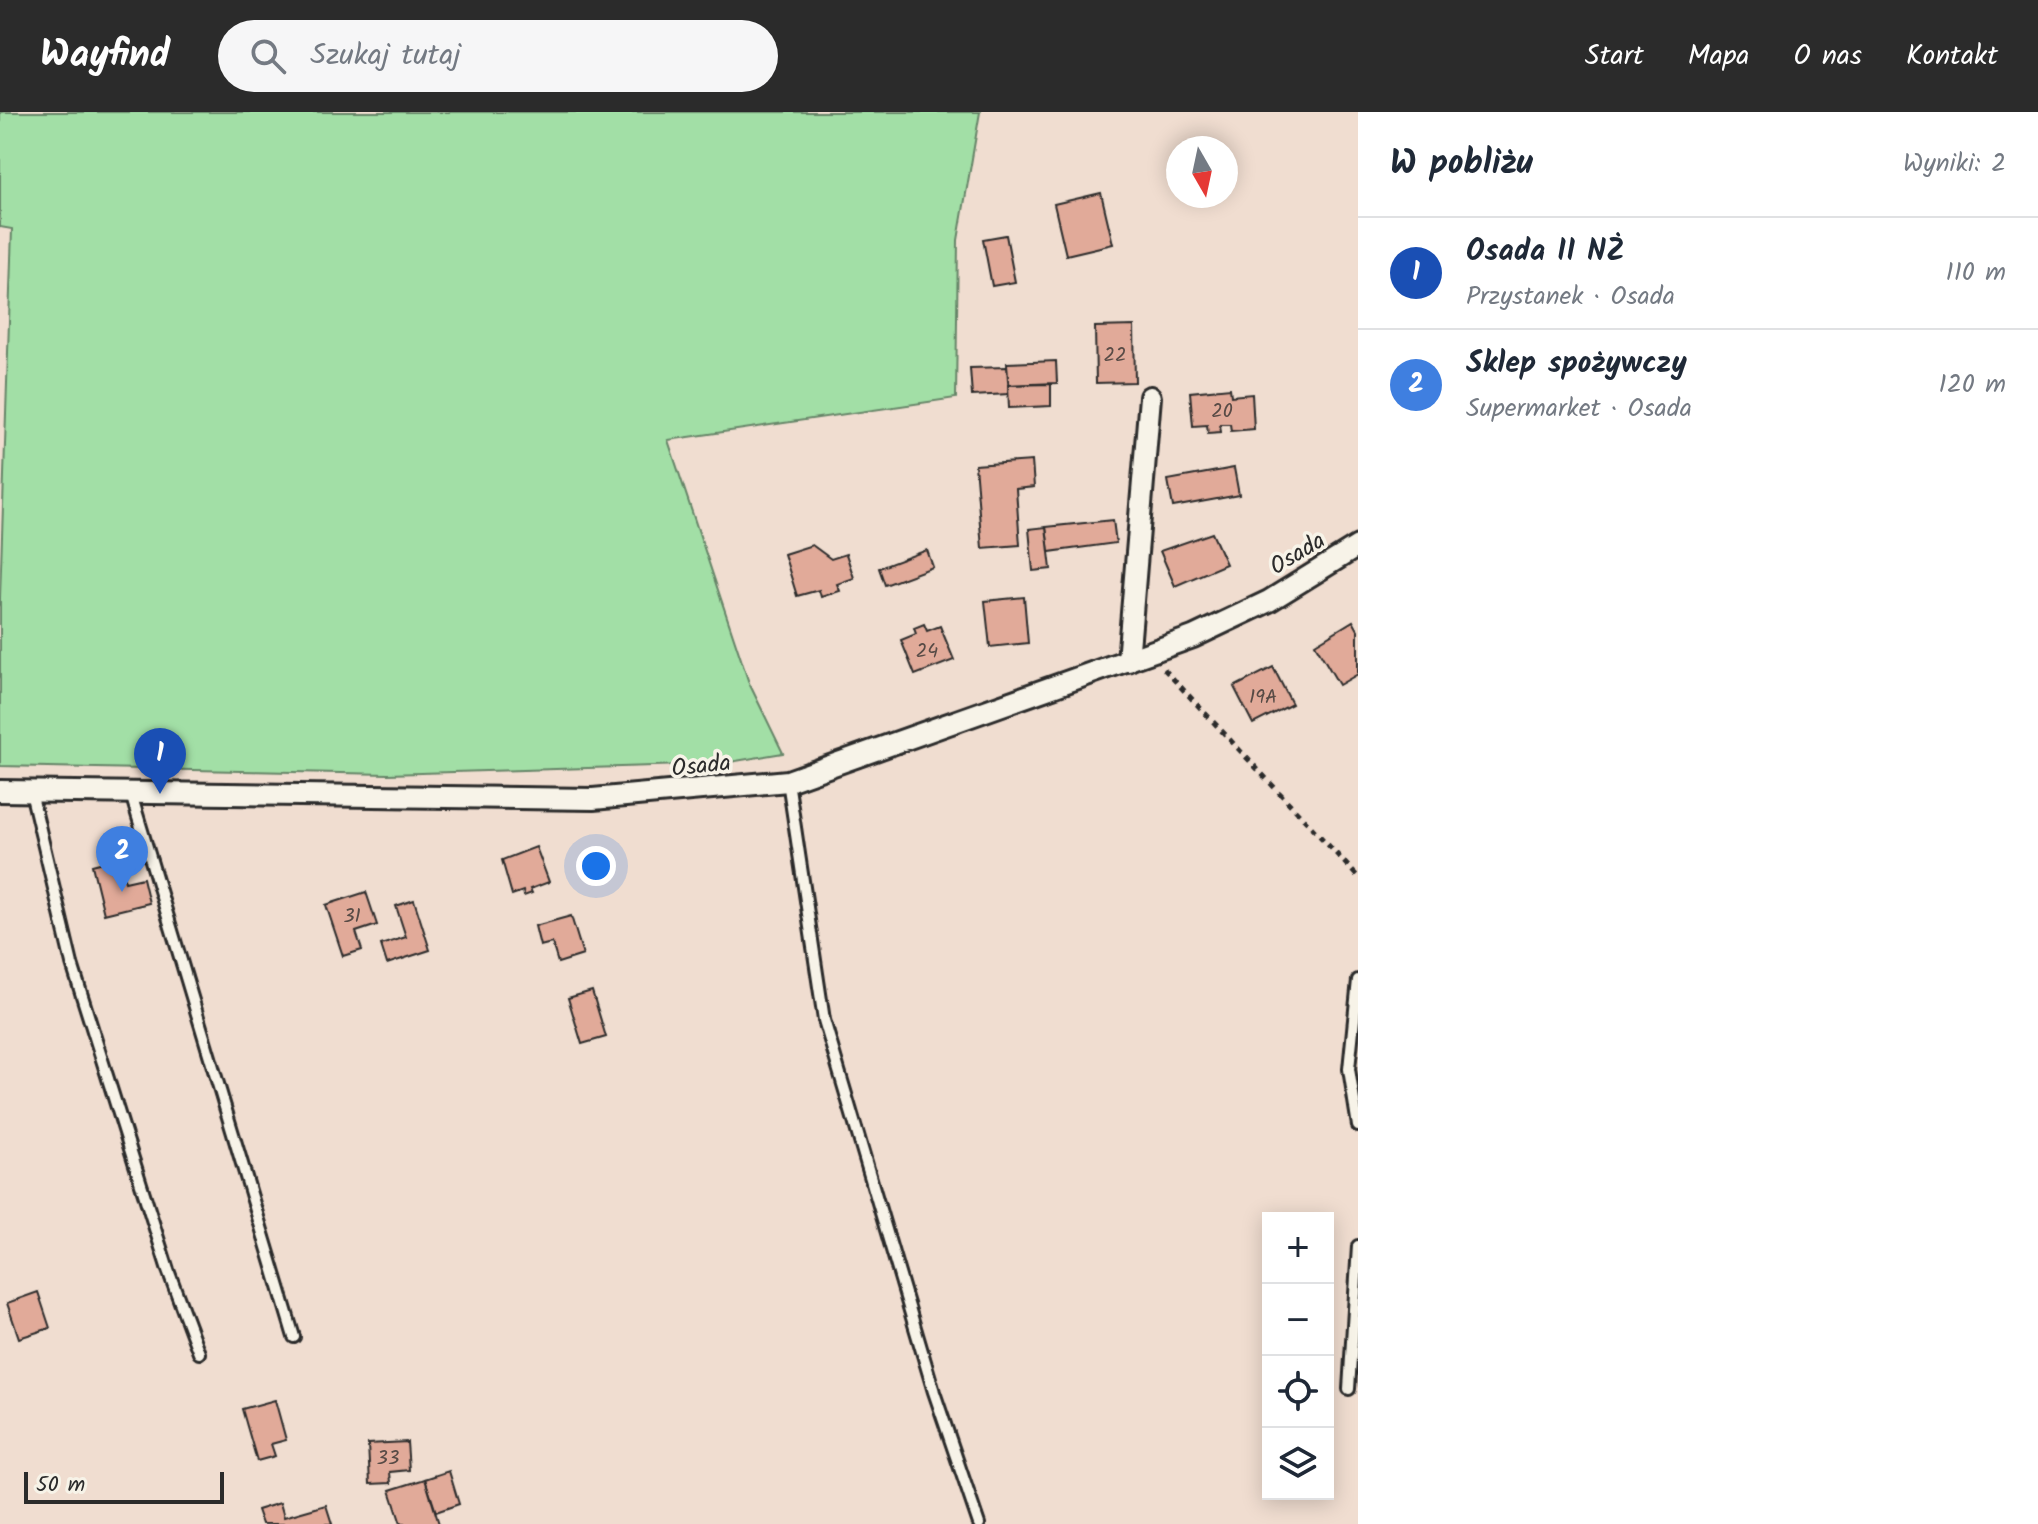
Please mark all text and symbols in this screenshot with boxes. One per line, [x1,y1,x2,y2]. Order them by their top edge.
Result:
search box [218,20,778,92]
text: Wayfind [40,26,170,86]
text: Szukaj tutaj [310,32,461,80]
icon: search [246,34,290,78]
text: Start [1585,34,1644,79]
text: Mapa [1688,34,1750,79]
text: O nas [1794,34,1862,79]
text: Kontakt [1906,34,1998,79]
north arrow [1166,136,1238,208]
text: W pobliżu [1390,137,1533,191]
text: Wyniki: 2 [1903,143,2006,185]
text: Osada II NŻ [1466,228,1625,276]
text: 1 [1412,252,1420,294]
text: 110 m [1946,252,2006,294]
text: Przystanek · Osada [1466,276,1675,318]
house number: 22 [1103,340,1127,372]
text: Sklep spożywczy [1466,340,1687,388]
text: 2 [1408,364,1424,406]
text: 120 m [1939,364,2006,406]
text: Supermarket · Osada [1466,388,1692,430]
house number: 20 [1211,396,1233,428]
street label: Osada [1262,522,1333,586]
house number: 24 [916,636,938,668]
house number: 19A [1249,682,1277,714]
pin: 1 [134,728,186,794]
street label: Osada [670,744,733,789]
pin: 2 [96,826,148,892]
your location [576,846,616,886]
house number: 31 [343,901,361,933]
map controls [1262,1212,1334,1500]
button: + [1262,1212,1334,1284]
button: − [1262,1284,1334,1356]
button: locate [1262,1356,1334,1428]
button: layers [1262,1428,1334,1500]
house number: 33 [377,1443,399,1475]
scale bar [24,1468,224,1504]
text: 50 m [36,1468,85,1503]

